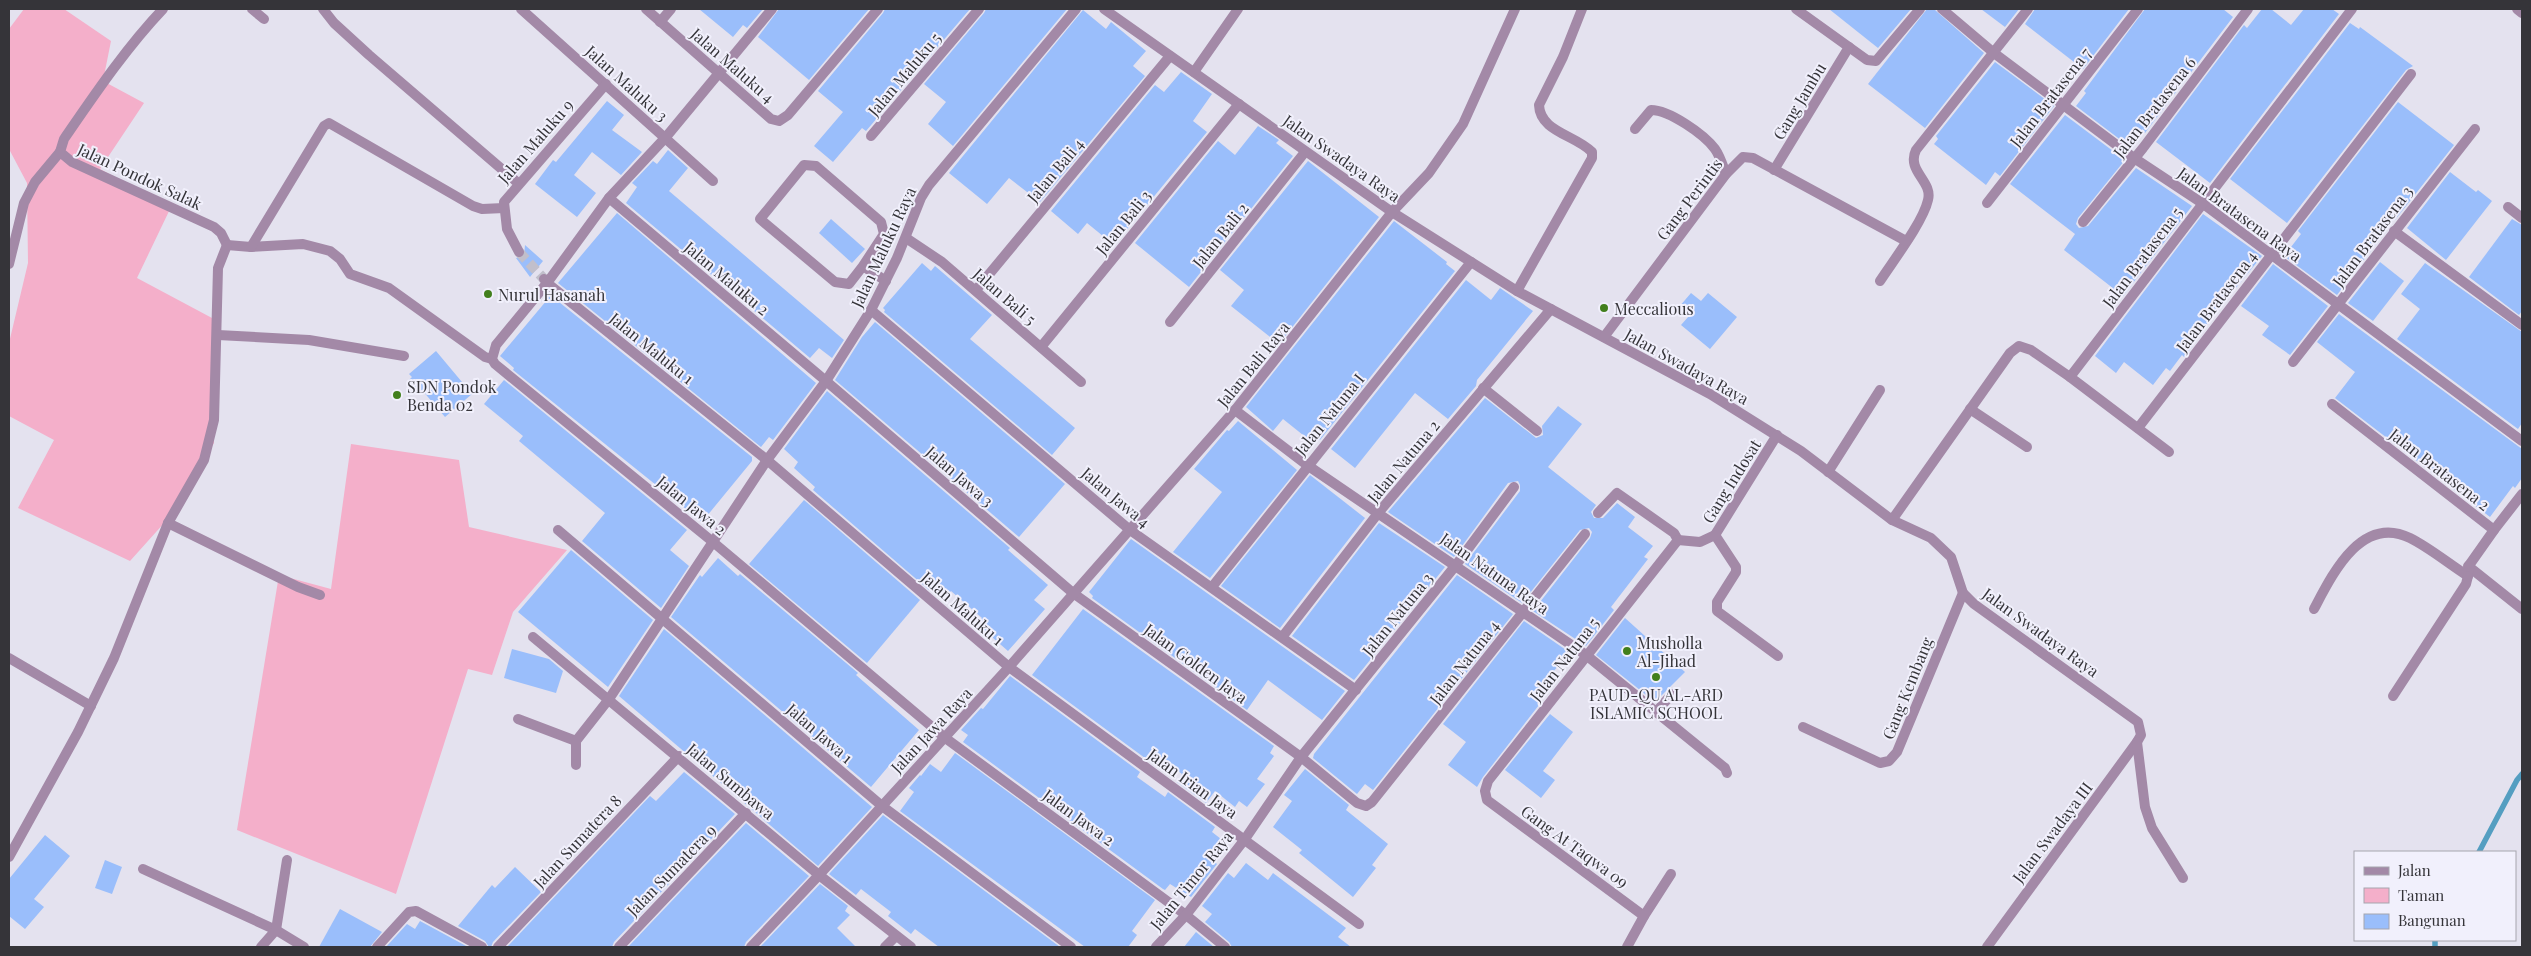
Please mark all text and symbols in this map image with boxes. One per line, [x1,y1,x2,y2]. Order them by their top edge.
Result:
street label: Jalan Maluku 4 [686,22,779,107]
street label: Jalan Maluku 5 [862,28,945,121]
street label: Jalan Maluku 3 [581,40,673,126]
street label: Jalan Bratasena 7 [2004,43,2096,152]
street label: Jalan Bratasena 6 [2107,52,2200,162]
street label: Gang Jambu [1768,59,1830,143]
street label: Jalan Maluku 9 [492,95,577,188]
street label: Jalan Swadaya Raya [1278,109,1405,206]
street label: Jalan Bali 4 [1021,133,1088,207]
street label: Jalan Pondok Salak [74,138,206,214]
street label: Gang Perintis [1651,154,1727,244]
street label: Jalan Bratasena Raya [2173,161,2306,266]
street label: Jalan Bratasena 3 [2327,181,2417,292]
street label: Jalan Maluku Raya [845,183,920,312]
street label: Jalan Bali 3 [1090,185,1155,259]
street label: Jalan Bali 2 [1187,198,1253,273]
street label: Jalan Bratasena 5 [2097,202,2187,312]
street label: Jalan Maluku 2 [680,236,774,320]
street label: Jalan Bratasena 4 [2170,246,2261,357]
street label: Jalan Bali 5 [968,262,1041,329]
place label: Nurul Hasanah [498,284,606,305]
marker: Nurul Hasanah [482,288,494,300]
place label: Meccalious [1614,298,1694,319]
marker: Meccalious [1598,302,1610,314]
street label: Jalan Maluku 1 [605,307,699,388]
street label: Jalan Bali Raya [1211,317,1294,412]
street label: Jalan Swadaya Raya [1620,323,1753,409]
street label: Jalan Natuna I [1289,369,1368,460]
place label: SDN Pondok Benda 02 [407,376,497,415]
marker: SDN Pondok Benda 02 [391,389,403,401]
street label: Jalan Natuna 2 [1362,415,1444,507]
street label: Jalan Bratasena 2 [2385,423,2494,515]
street label: Gang Indosat [1697,435,1765,527]
street label: Jalan Jawa 3 [921,440,998,511]
street label: Jalan Jawa 4 [1077,462,1155,532]
street label: Jalan Jawa 2 [652,470,731,539]
street label: Jalan Natuna Raya [1436,527,1554,618]
street label: Jalan Maluku 1 [917,566,1009,650]
street label: Jalan Natuna 3 [1356,568,1437,661]
street label: Jalan Swadaya Raya [1978,582,2103,681]
street label: Jalan Natuna 5 [1524,613,1603,706]
street label: Jalan Natuna 4 [1424,615,1504,709]
street label: Jalan Golden Jaya [1139,618,1252,708]
place label: Musholla Al-Jihad [1636,632,1702,671]
street label: Gang Kembang [1877,633,1937,742]
marker: Musholla Al-Jihad [1621,645,1633,657]
marker: PAUD-QU AL-ARD ISLAMIC SCHOOL [1650,671,1662,683]
street label: Jalan Jawa Raya [885,683,976,778]
place label: PAUD-QU AL-ARD ISLAMIC SCHOOL [1589,684,1723,723]
street label: Jalan Jawa 1 [782,698,858,768]
street label: Jalan Sumbawa [682,738,779,824]
street label: Jalan Irian Jaya [1143,743,1242,823]
street label: Jalan Swadaya III [2007,777,2097,887]
street label: Jalan Jawa 2 [1038,783,1119,850]
street label: Jalan Sumatera 8 [528,790,626,893]
street label: Gang At Taqwa 09 [1517,800,1633,892]
street label: Jalan Sumatera 9 [621,820,720,921]
street label: Jalan Timor Raya [1144,826,1237,934]
legend [2354,851,2516,941]
text: Jalan [2397,860,2431,880]
text: Taman [2398,885,2444,905]
text: Bangunan [2398,910,2466,930]

